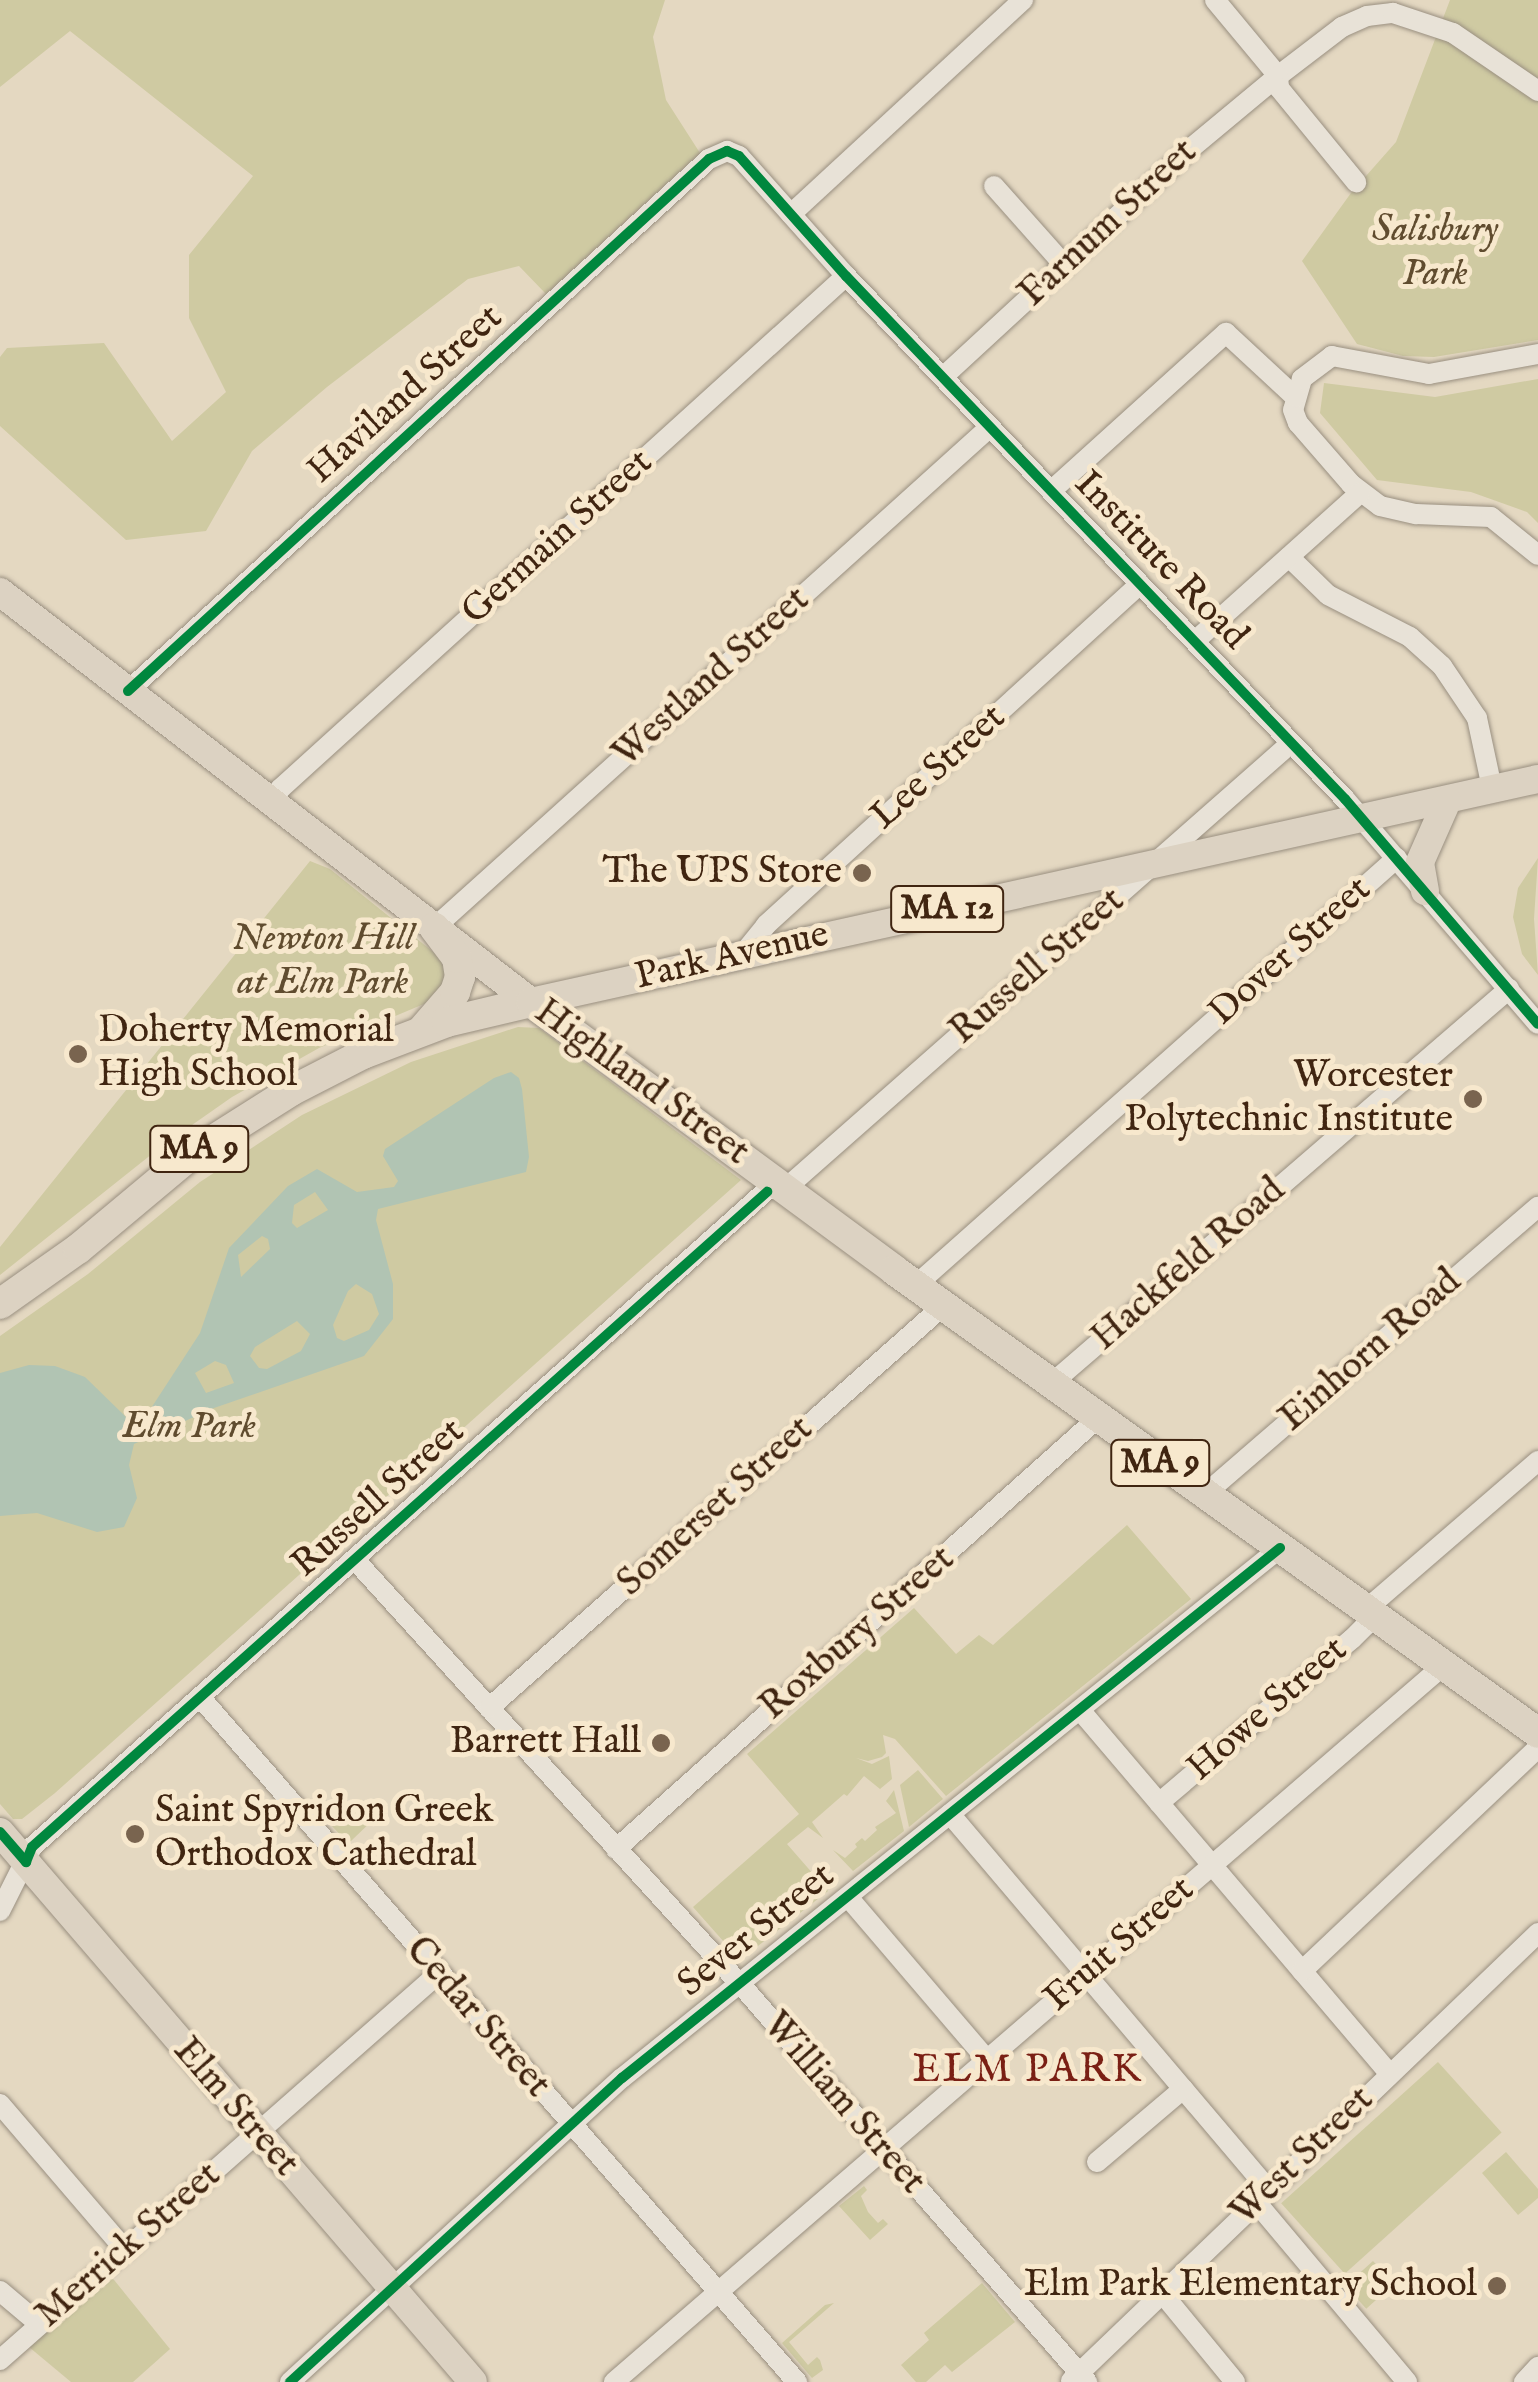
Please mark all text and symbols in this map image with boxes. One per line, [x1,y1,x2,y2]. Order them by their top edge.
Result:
street label: Farnum Street [1011,130,1207,318]
park label: Salisbury Park [1372,208,1498,298]
street label: Haviland Street [299,296,513,494]
street label: Germain Street [453,441,663,635]
street label: Institute Road [1064,462,1256,660]
street label: Westland Street [605,578,819,778]
street label: Lee Street [862,696,1016,840]
place label: The UPS Store [602,850,842,896]
marker: The UPS Store [851,862,873,884]
street label: Dover Street [1201,868,1381,1036]
road number: MA 12 [890,879,1004,939]
street label: Russell Street [941,879,1135,1055]
street label: Park Avenue [631,913,833,1001]
park label: Newton Hill at Elm Park [232,917,414,1006]
street label: Highland Street [525,990,757,1176]
place label: Doherty Memorial High School [98,1009,394,1098]
marker: Doherty Memorial High School [67,1043,89,1065]
place label: Worcester Polytechnic Institute [1125,1054,1453,1144]
marker: Worcester Polytechnic Institute [1462,1088,1484,1110]
road number: MA 9 [149,1119,249,1179]
street label: Hackfeld Road [1083,1169,1295,1361]
street label: Einhorn Road [1271,1260,1471,1442]
park label: Elm Park [122,1405,256,1451]
street label: Somerset Street [609,1407,823,1607]
street label: Russell Street [283,1410,475,1588]
road number: MA 9 [1110,1433,1210,1493]
street label: Roxbury Street [752,1537,964,1731]
street label: Howe Street [1179,1628,1357,1792]
place label: Barrett Hall [450,1720,641,1766]
marker: Barrett Hall [650,1732,672,1754]
place label: Saint Spyridon Greek Orthodox Cathedral [155,1789,493,1878]
marker: Saint Spyridon Greek Orthodox Cathedral [124,1823,146,1845]
street label: Sever Street [670,1854,844,2008]
street label: Fruit Street [1036,1868,1204,2022]
street label: Cedar Street [395,1928,559,2108]
street label: William Street [752,2004,934,2204]
street label: Elm Street [162,2029,308,2187]
district label: ELM PARK [913,2047,1143,2095]
street label: West Street [1222,2078,1384,2236]
street label: Merrick Street [27,2153,231,2339]
place label: Elm Park Elementary School [1024,2263,1477,2309]
marker: Elm Park Elementary School [1486,2275,1508,2297]

